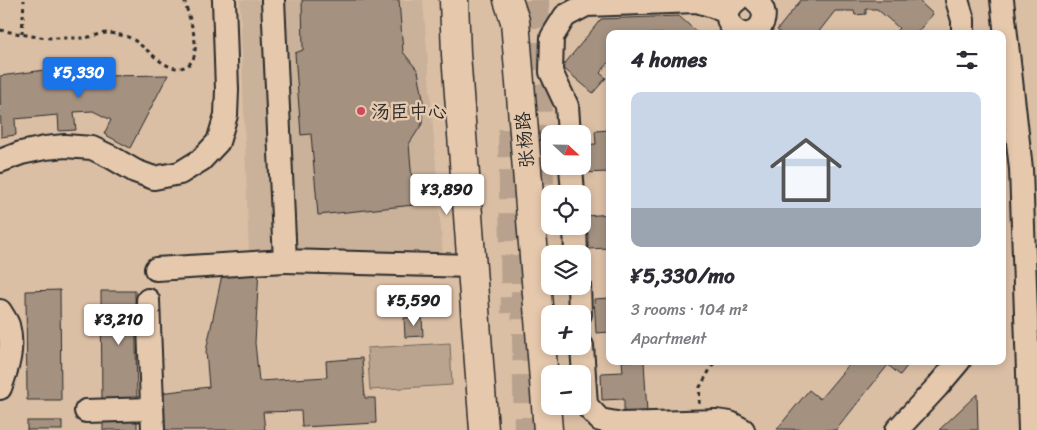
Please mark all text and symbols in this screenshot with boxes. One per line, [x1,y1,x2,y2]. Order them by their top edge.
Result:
text: 4 homes [631,41,707,79]
icon: filters [953,46,981,74]
pin: ¥5,330 [38,56,120,99]
text: ¥5,330 [54,58,104,87]
place label: 汤臣中心 [371,95,447,128]
marker: 汤臣中心 [355,105,367,117]
street label: 张杨路 [506,110,543,170]
north arrow [541,125,591,175]
map controls [541,125,591,415]
icon: home [761,125,851,215]
pin: ¥3,890 [406,174,488,216]
text: ¥3,890 [421,175,473,204]
button: locate [541,185,591,235]
button: layers [541,245,591,295]
text: ¥5,330/mo [631,257,735,295]
pin: ¥5,590 [373,284,455,327]
text: ¥5,590 [388,286,440,315]
text: 3 rooms · 104 m² [631,295,748,324]
pin: ¥3,210 [78,304,160,346]
text: ¥3,210 [95,305,143,334]
button: + [541,305,591,355]
text: Apartment [631,324,707,353]
button: − [541,365,591,415]

